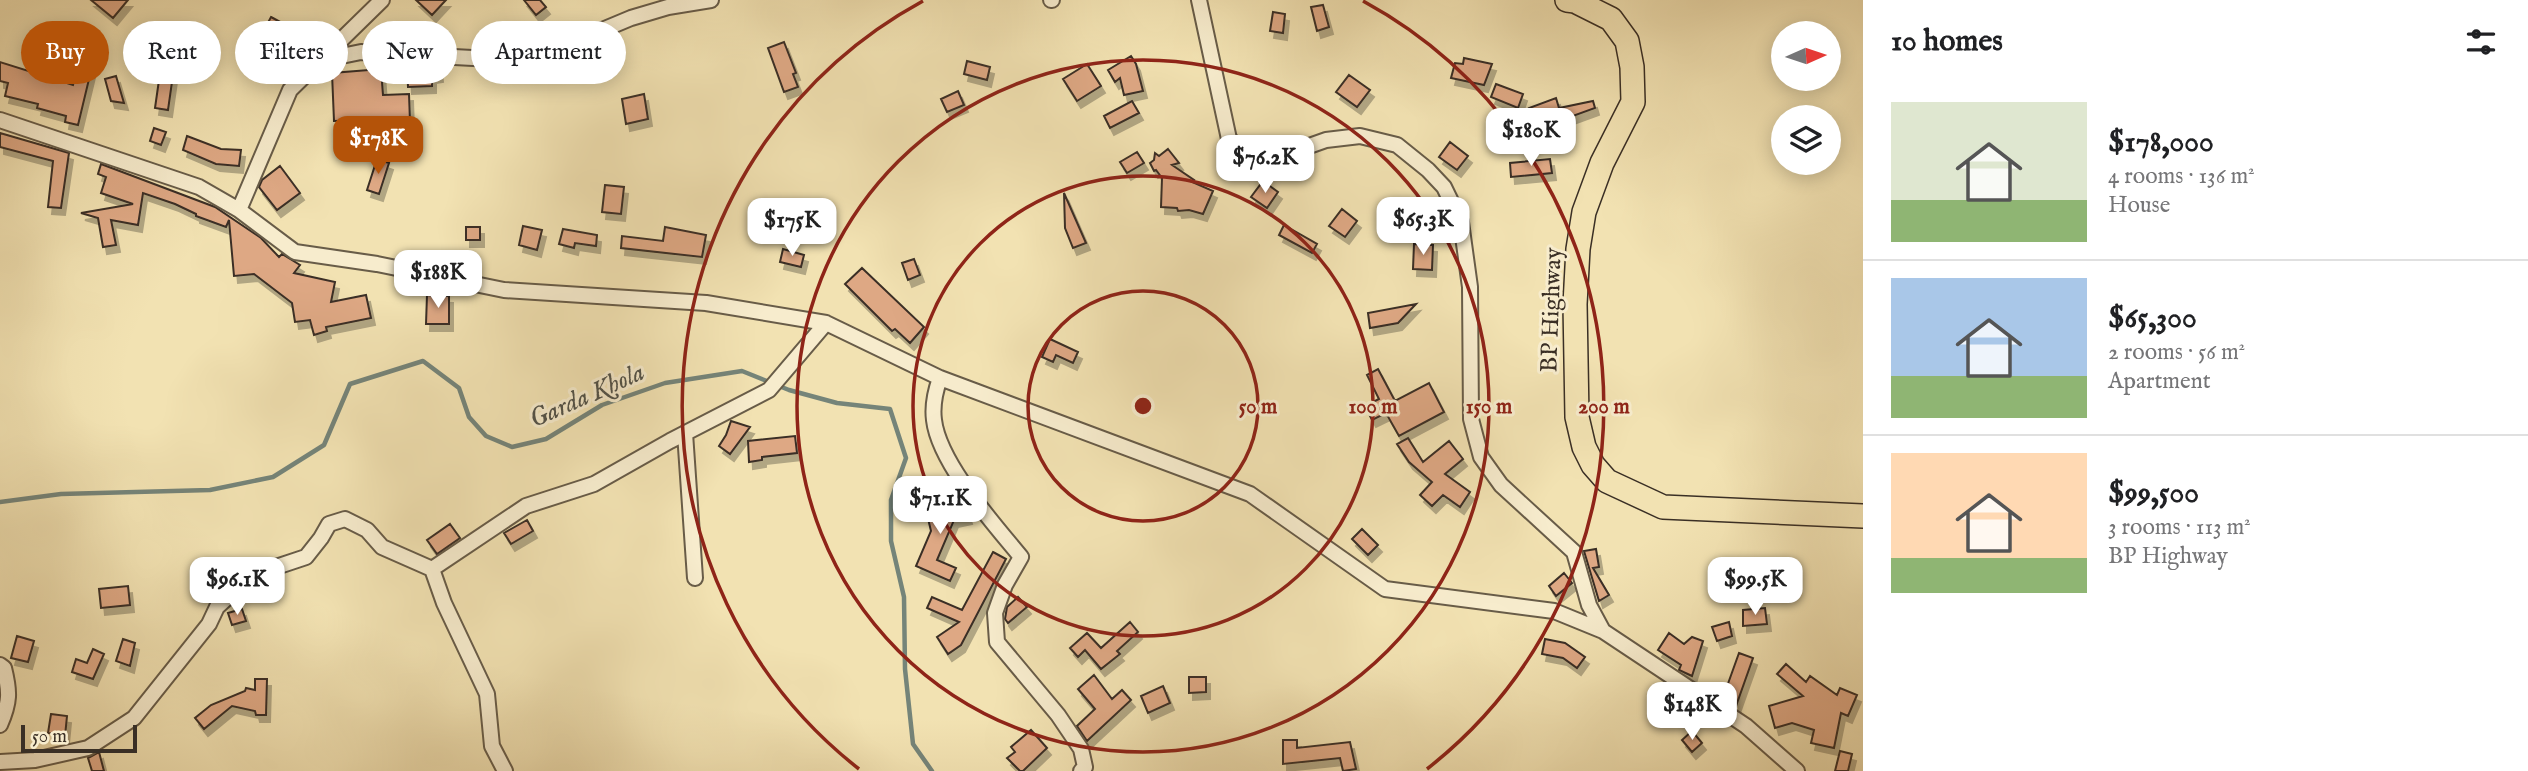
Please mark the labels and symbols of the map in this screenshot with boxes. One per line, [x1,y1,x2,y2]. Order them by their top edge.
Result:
north arrow [1771,21,1841,91]
pin: $180K [1482,108,1580,168]
pin: $178K [329,116,427,176]
pin: $76.2K [1208,136,1322,195]
pin: $175K [743,198,841,258]
pin: $65.3K [1366,198,1480,257]
street label: BP Highway [1534,247,1570,373]
pin: $188K [389,250,487,310]
water label: Garda Khola [524,356,650,436]
centre of rings [1131,394,1155,418]
text: 50 m [1239,394,1278,421]
text: 100 m [1348,394,1398,421]
text: 150 m [1466,394,1513,421]
text: 200 m [1578,394,1630,421]
pin: $71.1K [883,476,997,536]
pin: $96.1K [180,558,294,617]
pin: $99.5K [1698,558,1812,617]
pin: $148K [1643,682,1741,742]
scale bar [21,722,136,754]

